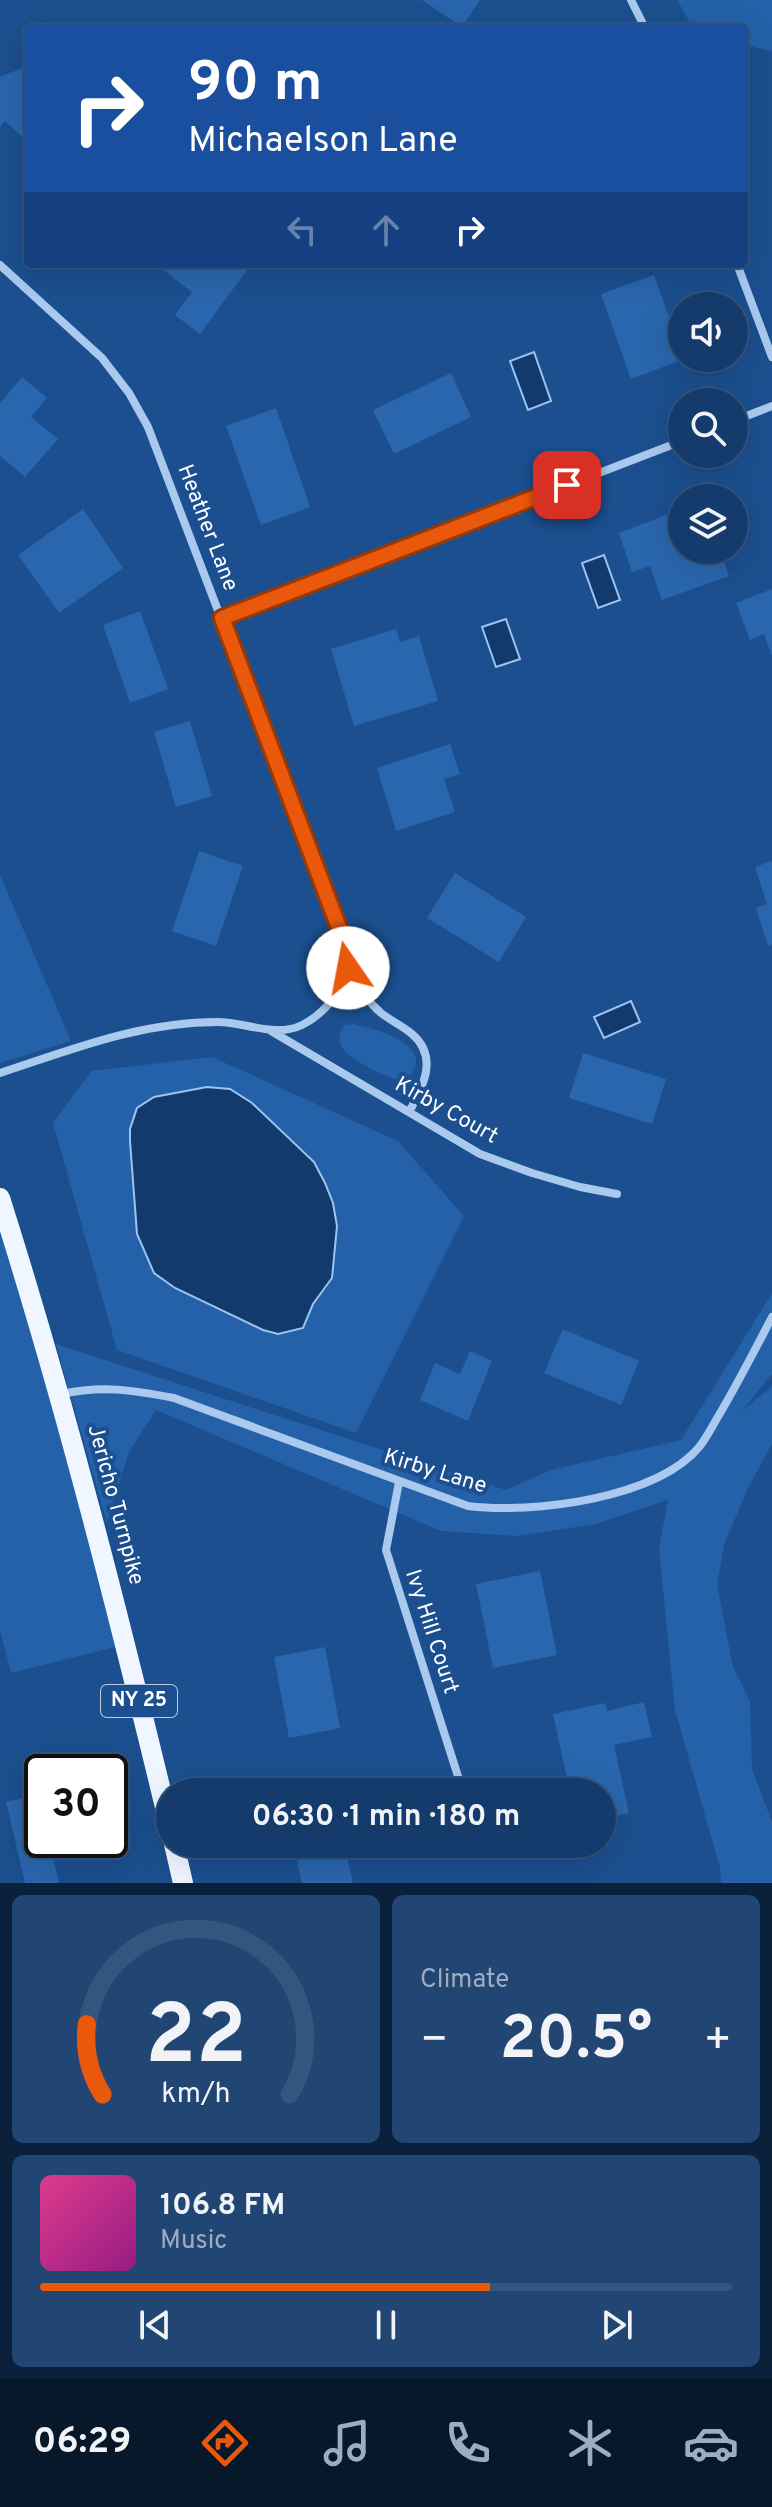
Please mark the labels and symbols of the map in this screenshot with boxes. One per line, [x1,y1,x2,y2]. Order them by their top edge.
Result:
pin [533,451,601,519]
street label: Heather Lane [170,461,244,595]
position arrow [306,926,390,1010]
street label: Kirby Court [390,1072,502,1150]
street label: Jericho Turnpike [81,1422,149,1588]
street label: Kirby Lane [380,1444,490,1500]
street label: Ivy Hill Court [398,1566,464,1698]
road number: NY 25 [101,1685,177,1717]
speed limit sign: 30 [24,1754,128,1858]

